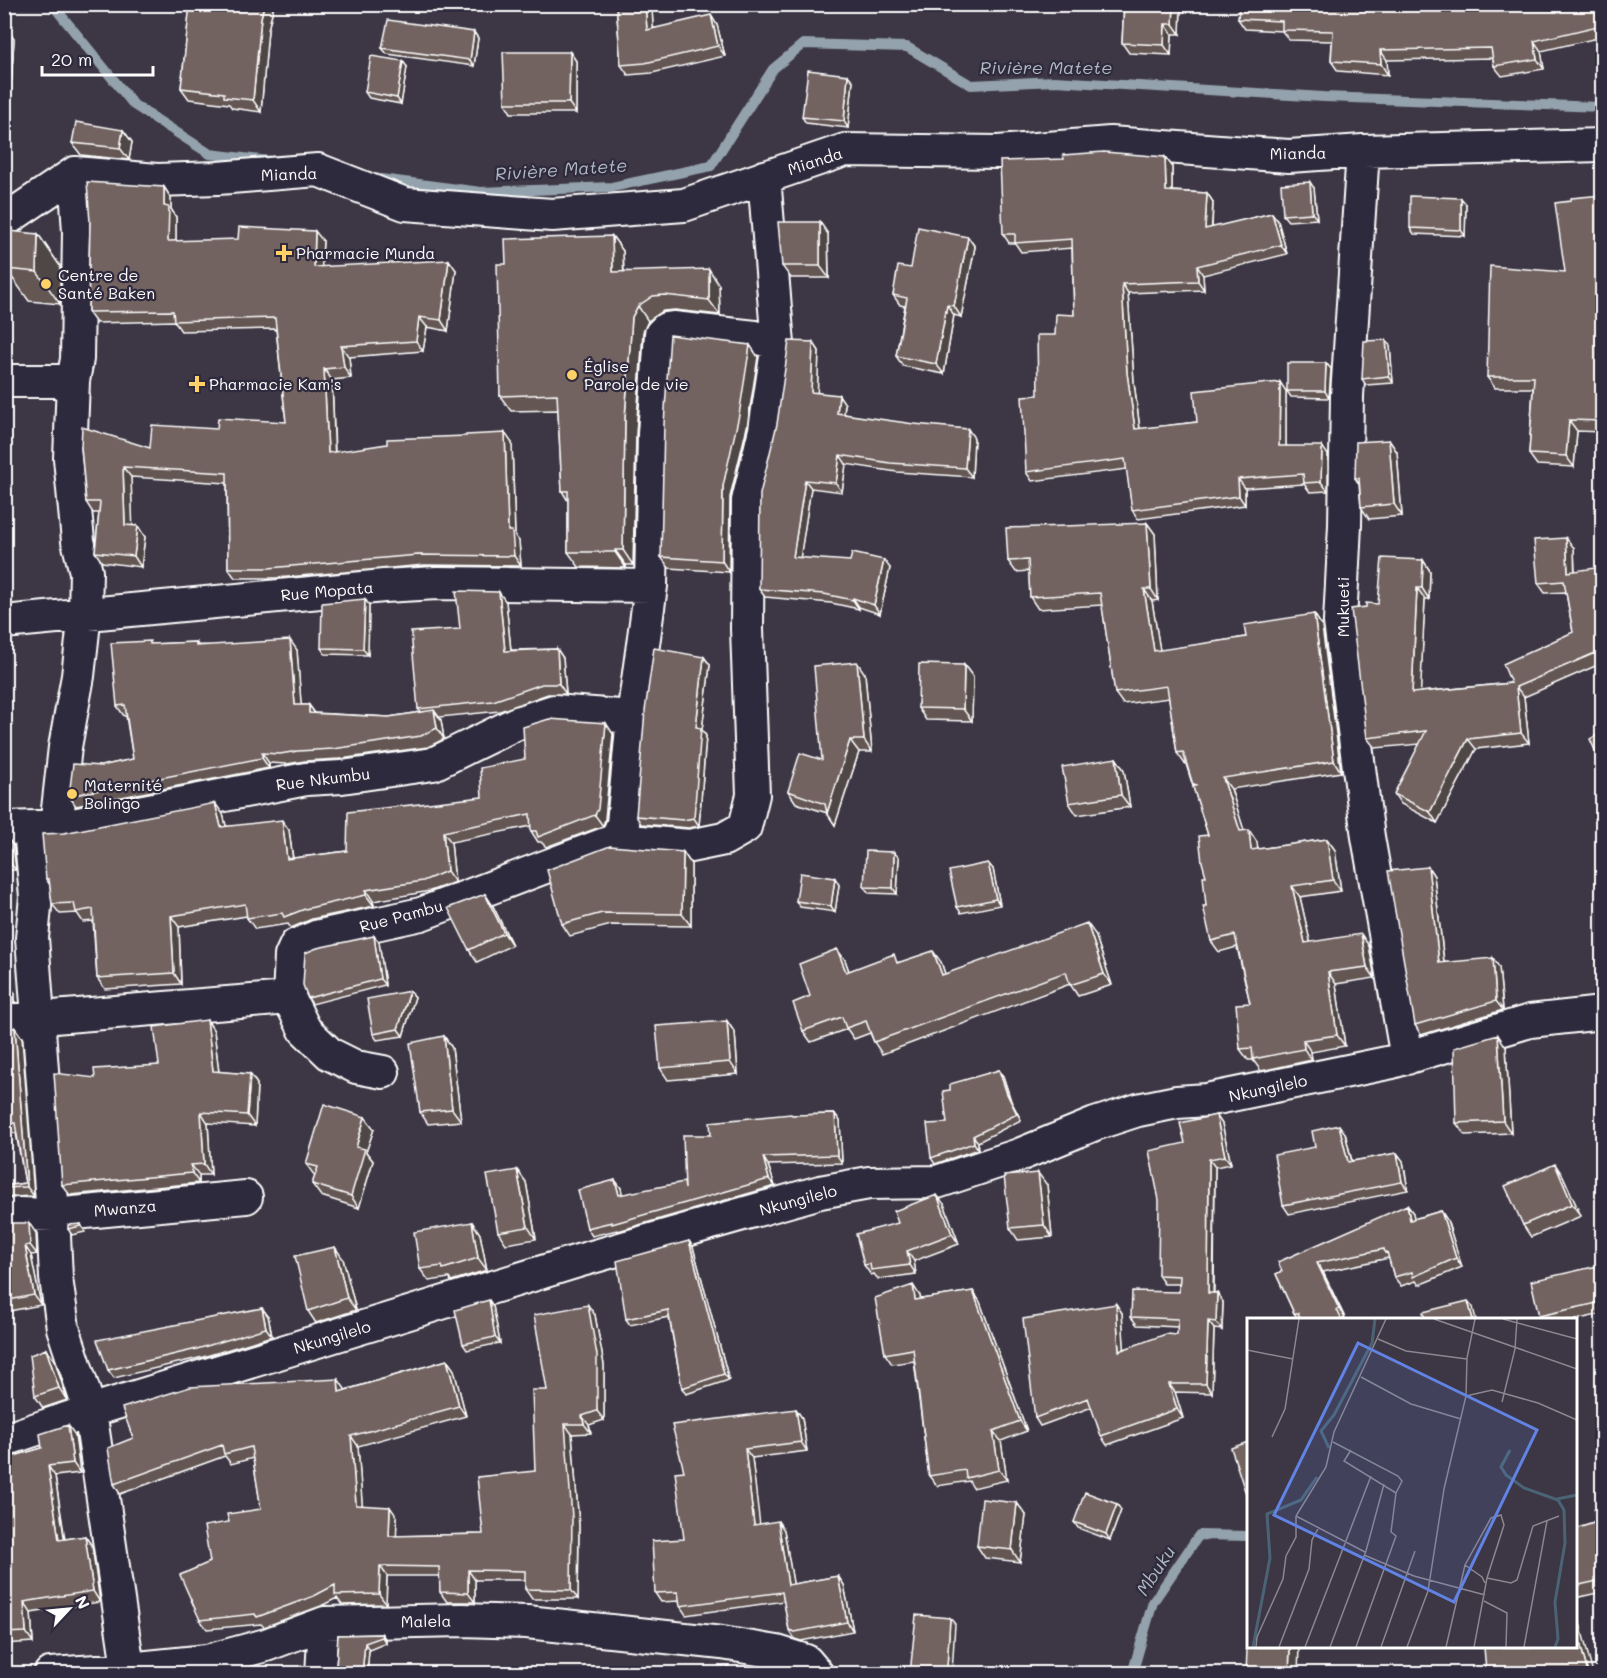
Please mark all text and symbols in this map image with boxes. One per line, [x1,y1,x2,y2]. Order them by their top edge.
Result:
scale bar [42,39,153,77]
text: 20 m [51,47,92,71]
water label: Rivière Matete [980,55,1112,79]
street label: Mianda [785,142,845,179]
street label: Mianda [1270,142,1326,163]
water label: Rivière Matete [494,152,628,186]
street label: Mianda [260,162,318,185]
place label: Pharmacie Munda [296,242,435,263]
marker: Pharmacie Munda [277,246,291,260]
place label: Centre de Santé Baken [58,264,155,303]
marker: Centre de Santé Baken [39,277,53,291]
place label: Église Parole de vie [584,355,689,394]
marker: Église Parole de vie [565,368,579,382]
place label: Pharmacie Kam's [209,373,342,394]
marker: Pharmacie Kam's [190,377,204,391]
street label: Rue Mopata [280,576,374,605]
street label: Mukueti [1332,577,1353,637]
street label: Rue Nkumbu [275,762,371,795]
place label: Maternité Bolingo [84,774,162,813]
marker: Maternité Bolingo [65,787,79,801]
street label: Rue Pambu [357,894,445,937]
street label: Nkungilelo [1227,1069,1309,1106]
street label: Nkungilelo [757,1179,839,1220]
street label: Mwanza [93,1194,157,1221]
street label: Nkungilelo [291,1315,373,1358]
inset map [1247,1318,1577,1648]
water label: Mbuku [1130,1541,1180,1600]
north arrow [39,1579,99,1639]
text: N [71,1592,95,1612]
street label: Malela [400,1610,452,1631]

